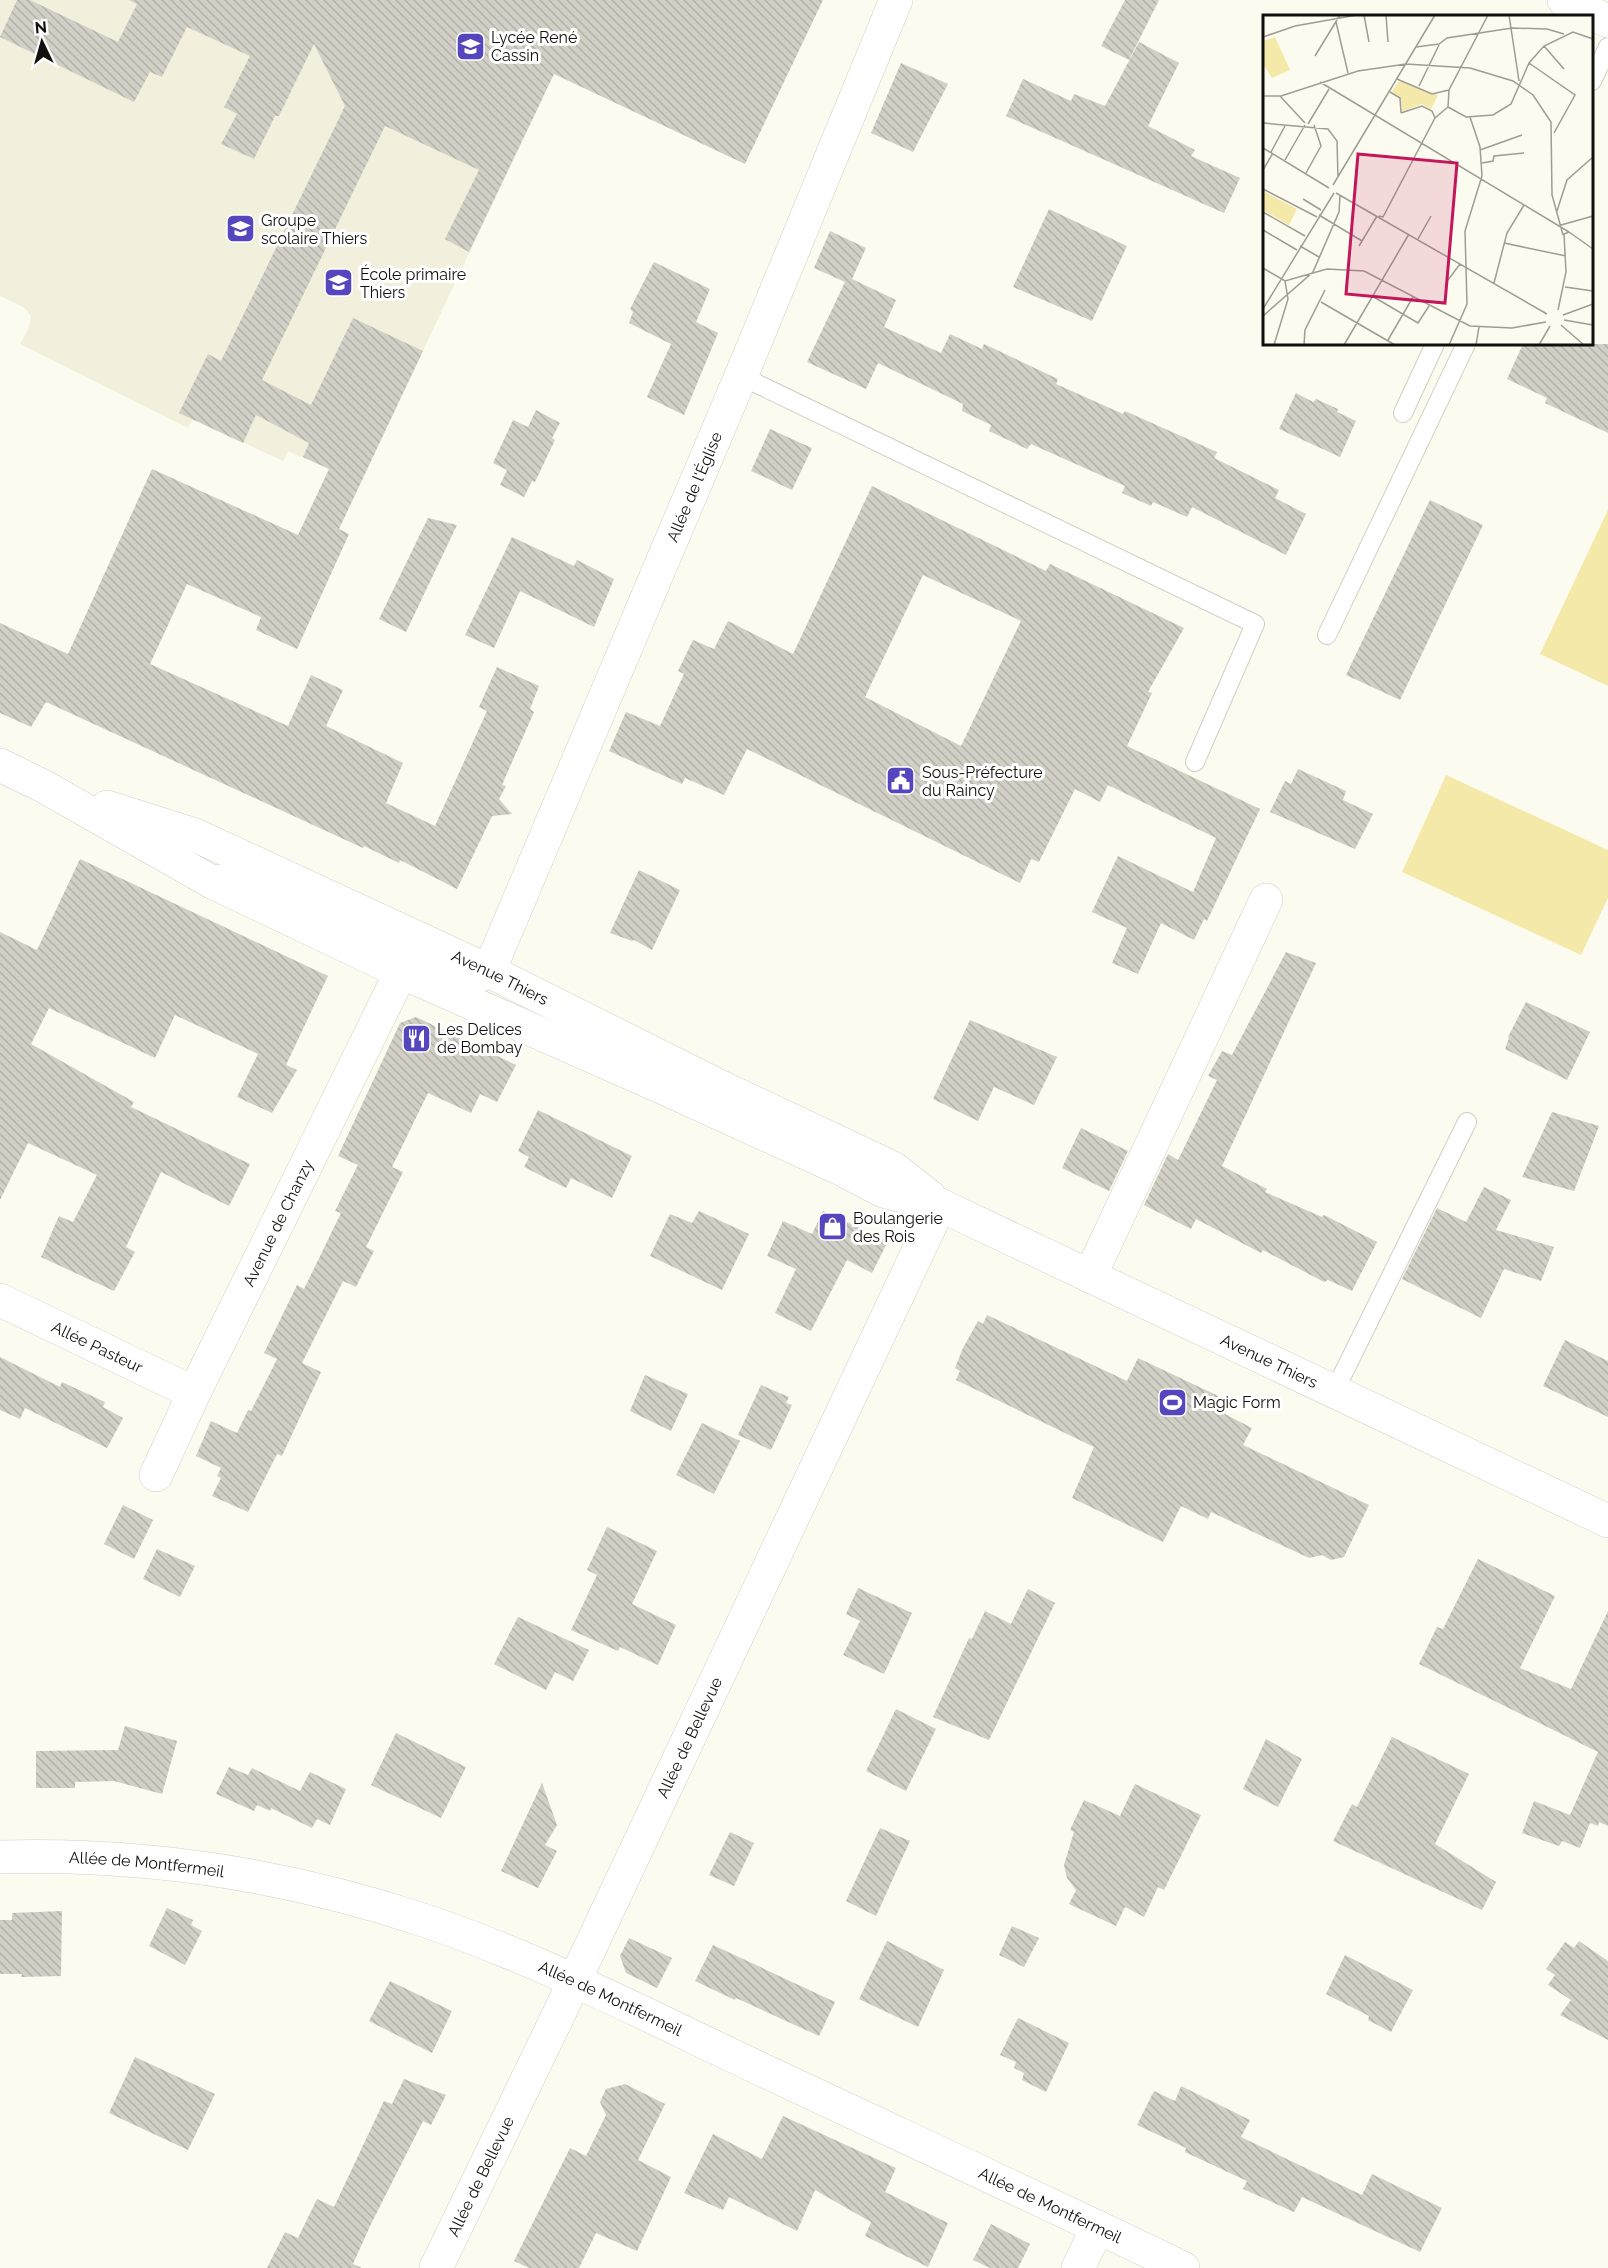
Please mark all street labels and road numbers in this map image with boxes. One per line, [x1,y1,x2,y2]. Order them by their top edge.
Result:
street label: Allée de l'Église [663,429,726,545]
street label: Avenue Thiers [449,946,552,1009]
street label: Avenue de Chanzy [239,1156,317,1289]
street label: Allée Pasteur [49,1317,146,1377]
street label: Avenue Thiers [1217,1330,1321,1392]
street label: Allée de Bellevue [653,1674,726,1801]
street label: Allée de Montfermeil [69,1848,226,1882]
street label: Allée de Montfermeil [536,1957,686,2040]
street label: Allée de Bellevue [444,2113,518,2240]
street label: Allée de Montfermeil [975,2164,1125,2248]

